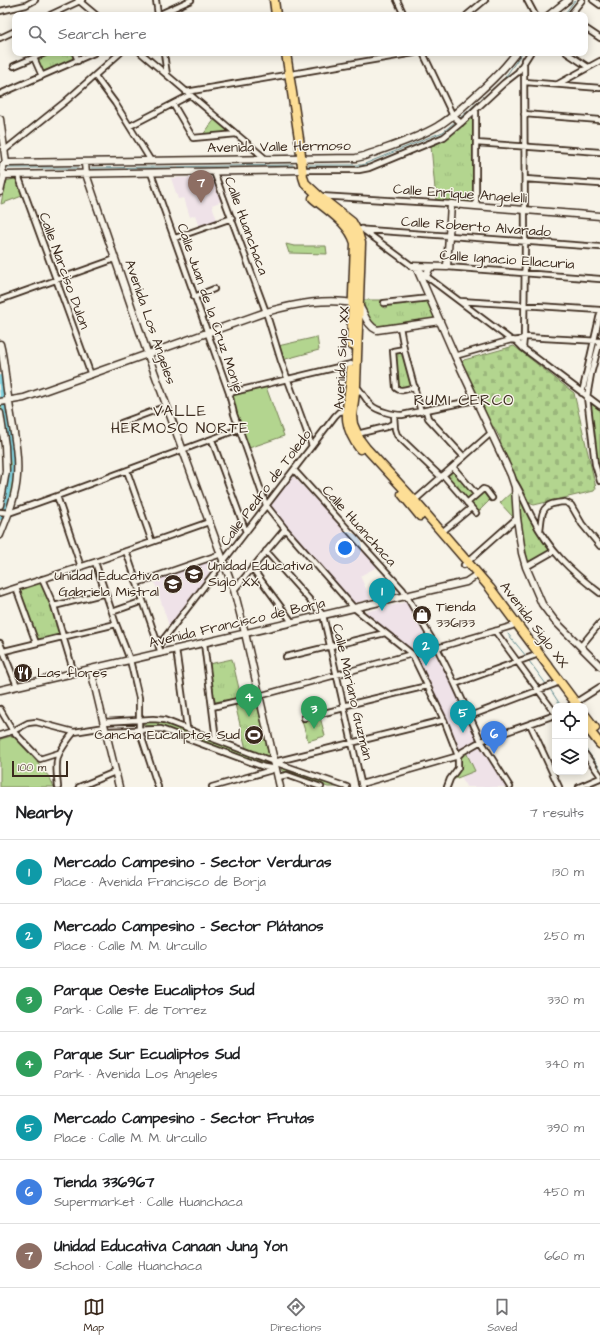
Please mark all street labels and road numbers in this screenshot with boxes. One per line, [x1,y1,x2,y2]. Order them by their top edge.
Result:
street label: Avenida Valle Hermoso [207,136,351,158]
street label: Calle Huanchaca [219,174,273,278]
street label: Calle Enrique Angelelli [392,179,528,209]
street label: Calle Narciso Dulon [34,210,94,332]
street label: Calle Roberto Alvarado [400,212,552,242]
street label: Calle Juan de la Cruz Monje [172,221,249,396]
street label: Calle Ignacio Ellacuria [439,245,575,275]
street label: Avenida Los Angeles [119,257,181,387]
street label: Avenida Siglo XX [329,305,355,410]
street label: Calle Pedro de Toledo [215,425,317,550]
street label: Calle Huanchaca [317,481,401,571]
street label: Avenida Siglo XX [495,578,574,673]
street label: Avenida Francisco de Borja [147,593,327,653]
street label: Calle Mariano Guzmán [327,622,377,762]

